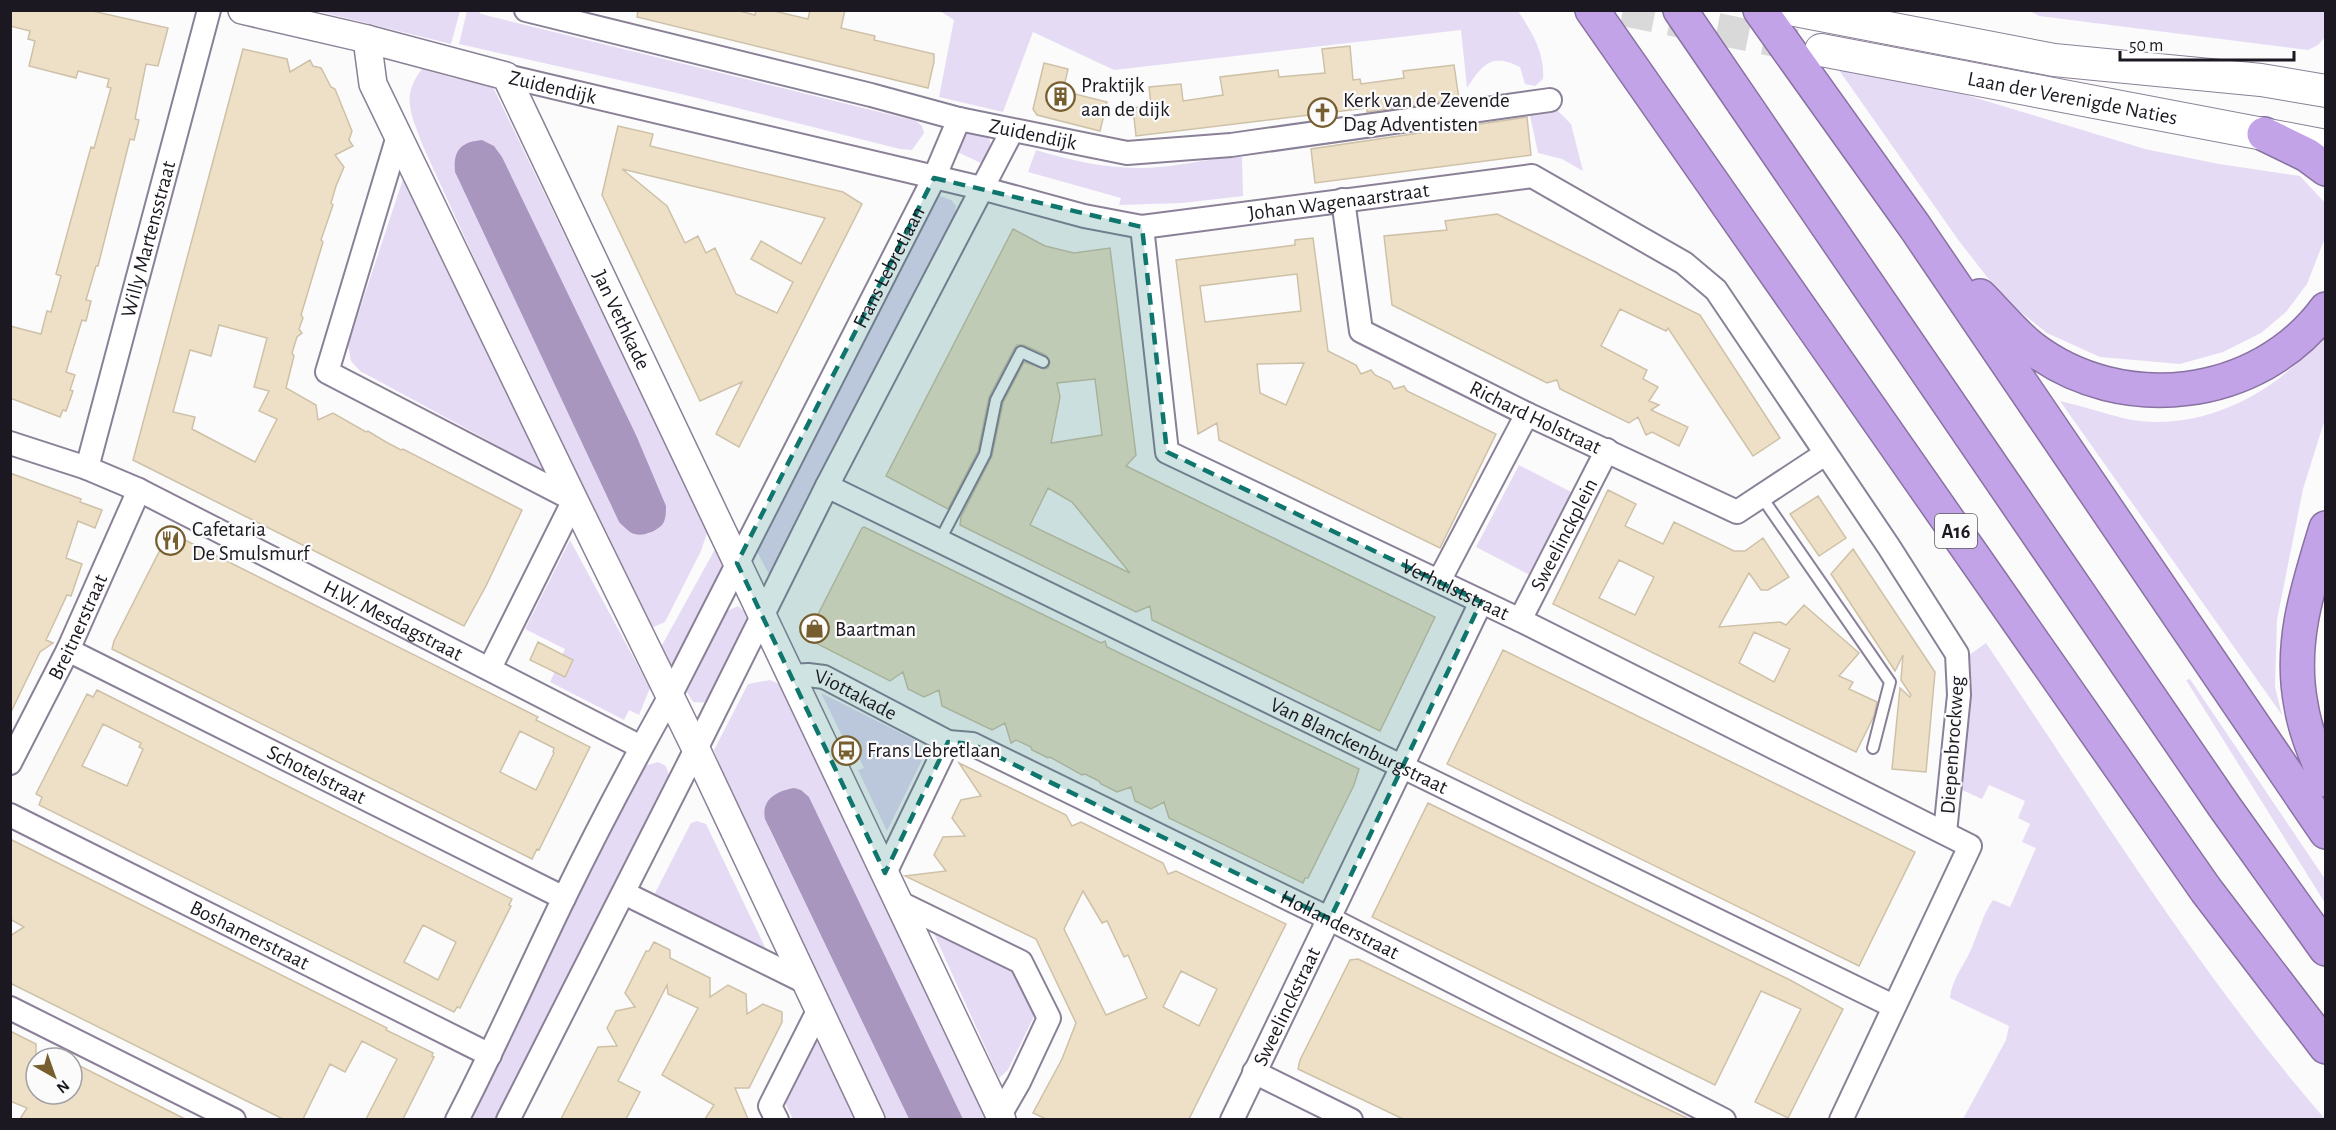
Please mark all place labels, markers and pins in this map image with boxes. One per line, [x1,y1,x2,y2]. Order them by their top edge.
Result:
place label: Praktijk aan de dijk [1081,75,1170,120]
building icon: Praktijk aan de dijk [1044,81,1076,113]
place label: Kerk van de Zevende Dag Adventisten [1343,90,1510,135]
church icon: Kerk van de Zevende Dag Adventisten [1306,96,1338,128]
place label: Cafetaria De Smulsmurf [192,519,311,564]
restaurant icon: Cafetaria De Smulsmurf [155,525,187,557]
shop icon: Baartman [798,613,830,645]
place label: Baartman [835,619,916,640]
bus stop icon: Frans Lebretlaan [830,734,862,766]
place label: Frans Lebretlaan [867,740,1001,761]

